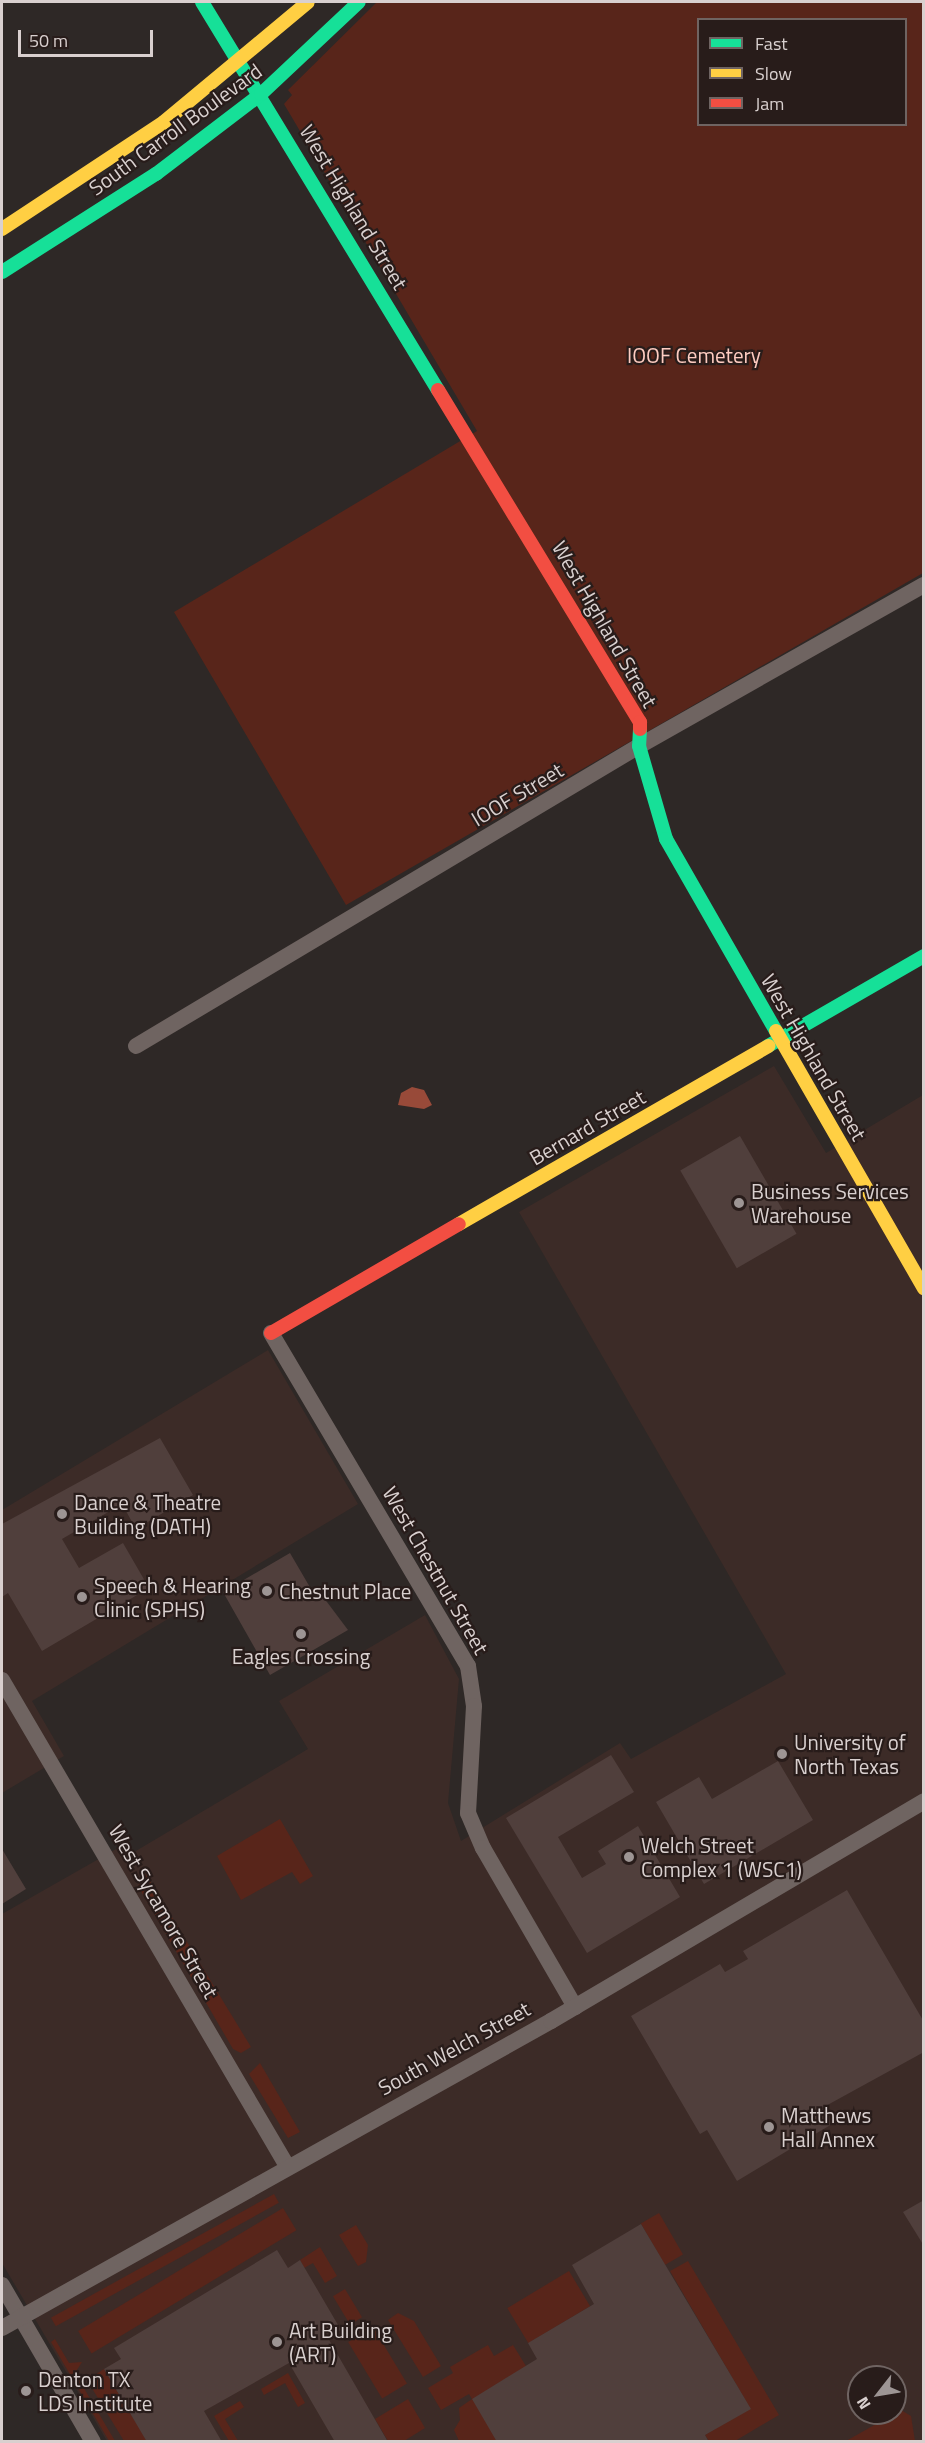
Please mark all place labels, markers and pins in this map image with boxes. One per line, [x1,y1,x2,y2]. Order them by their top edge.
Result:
place label: Business Services Warehouse [751,1178,909,1228]
marker: Business Services Warehouse [732,1196,746,1210]
place label: Dance & Theatre Building (DATH) [74,1489,221,1539]
marker: Dance & Theatre Building (DATH) [55,1507,69,1521]
place label: Speech & Hearing Clinic (SPHS) [94,1572,251,1622]
place label: Chestnut Place [279,1578,411,1604]
marker: Chestnut Place [260,1584,274,1598]
marker: Speech & Hearing Clinic (SPHS) [75,1590,89,1604]
marker: Eagles Crossing [294,1627,308,1641]
place label: Eagles Crossing [232,1643,370,1669]
place label: University of North Texas [794,1729,906,1779]
marker: University of North Texas [775,1747,789,1761]
place label: Welch Street Complex 1 (WSC1) [641,1832,802,1882]
marker: Welch Street Complex 1 (WSC1) [622,1850,636,1864]
place label: Matthews Hall Annex [781,2102,875,2152]
marker: Matthews Hall Annex [762,2120,776,2134]
place label: Art Building (ART) [289,2317,392,2367]
marker: Art Building (ART) [270,2335,284,2349]
place label: Denton TX LDS Institute [38,2366,152,2416]
marker: Denton TX LDS Institute [19,2384,33,2398]

